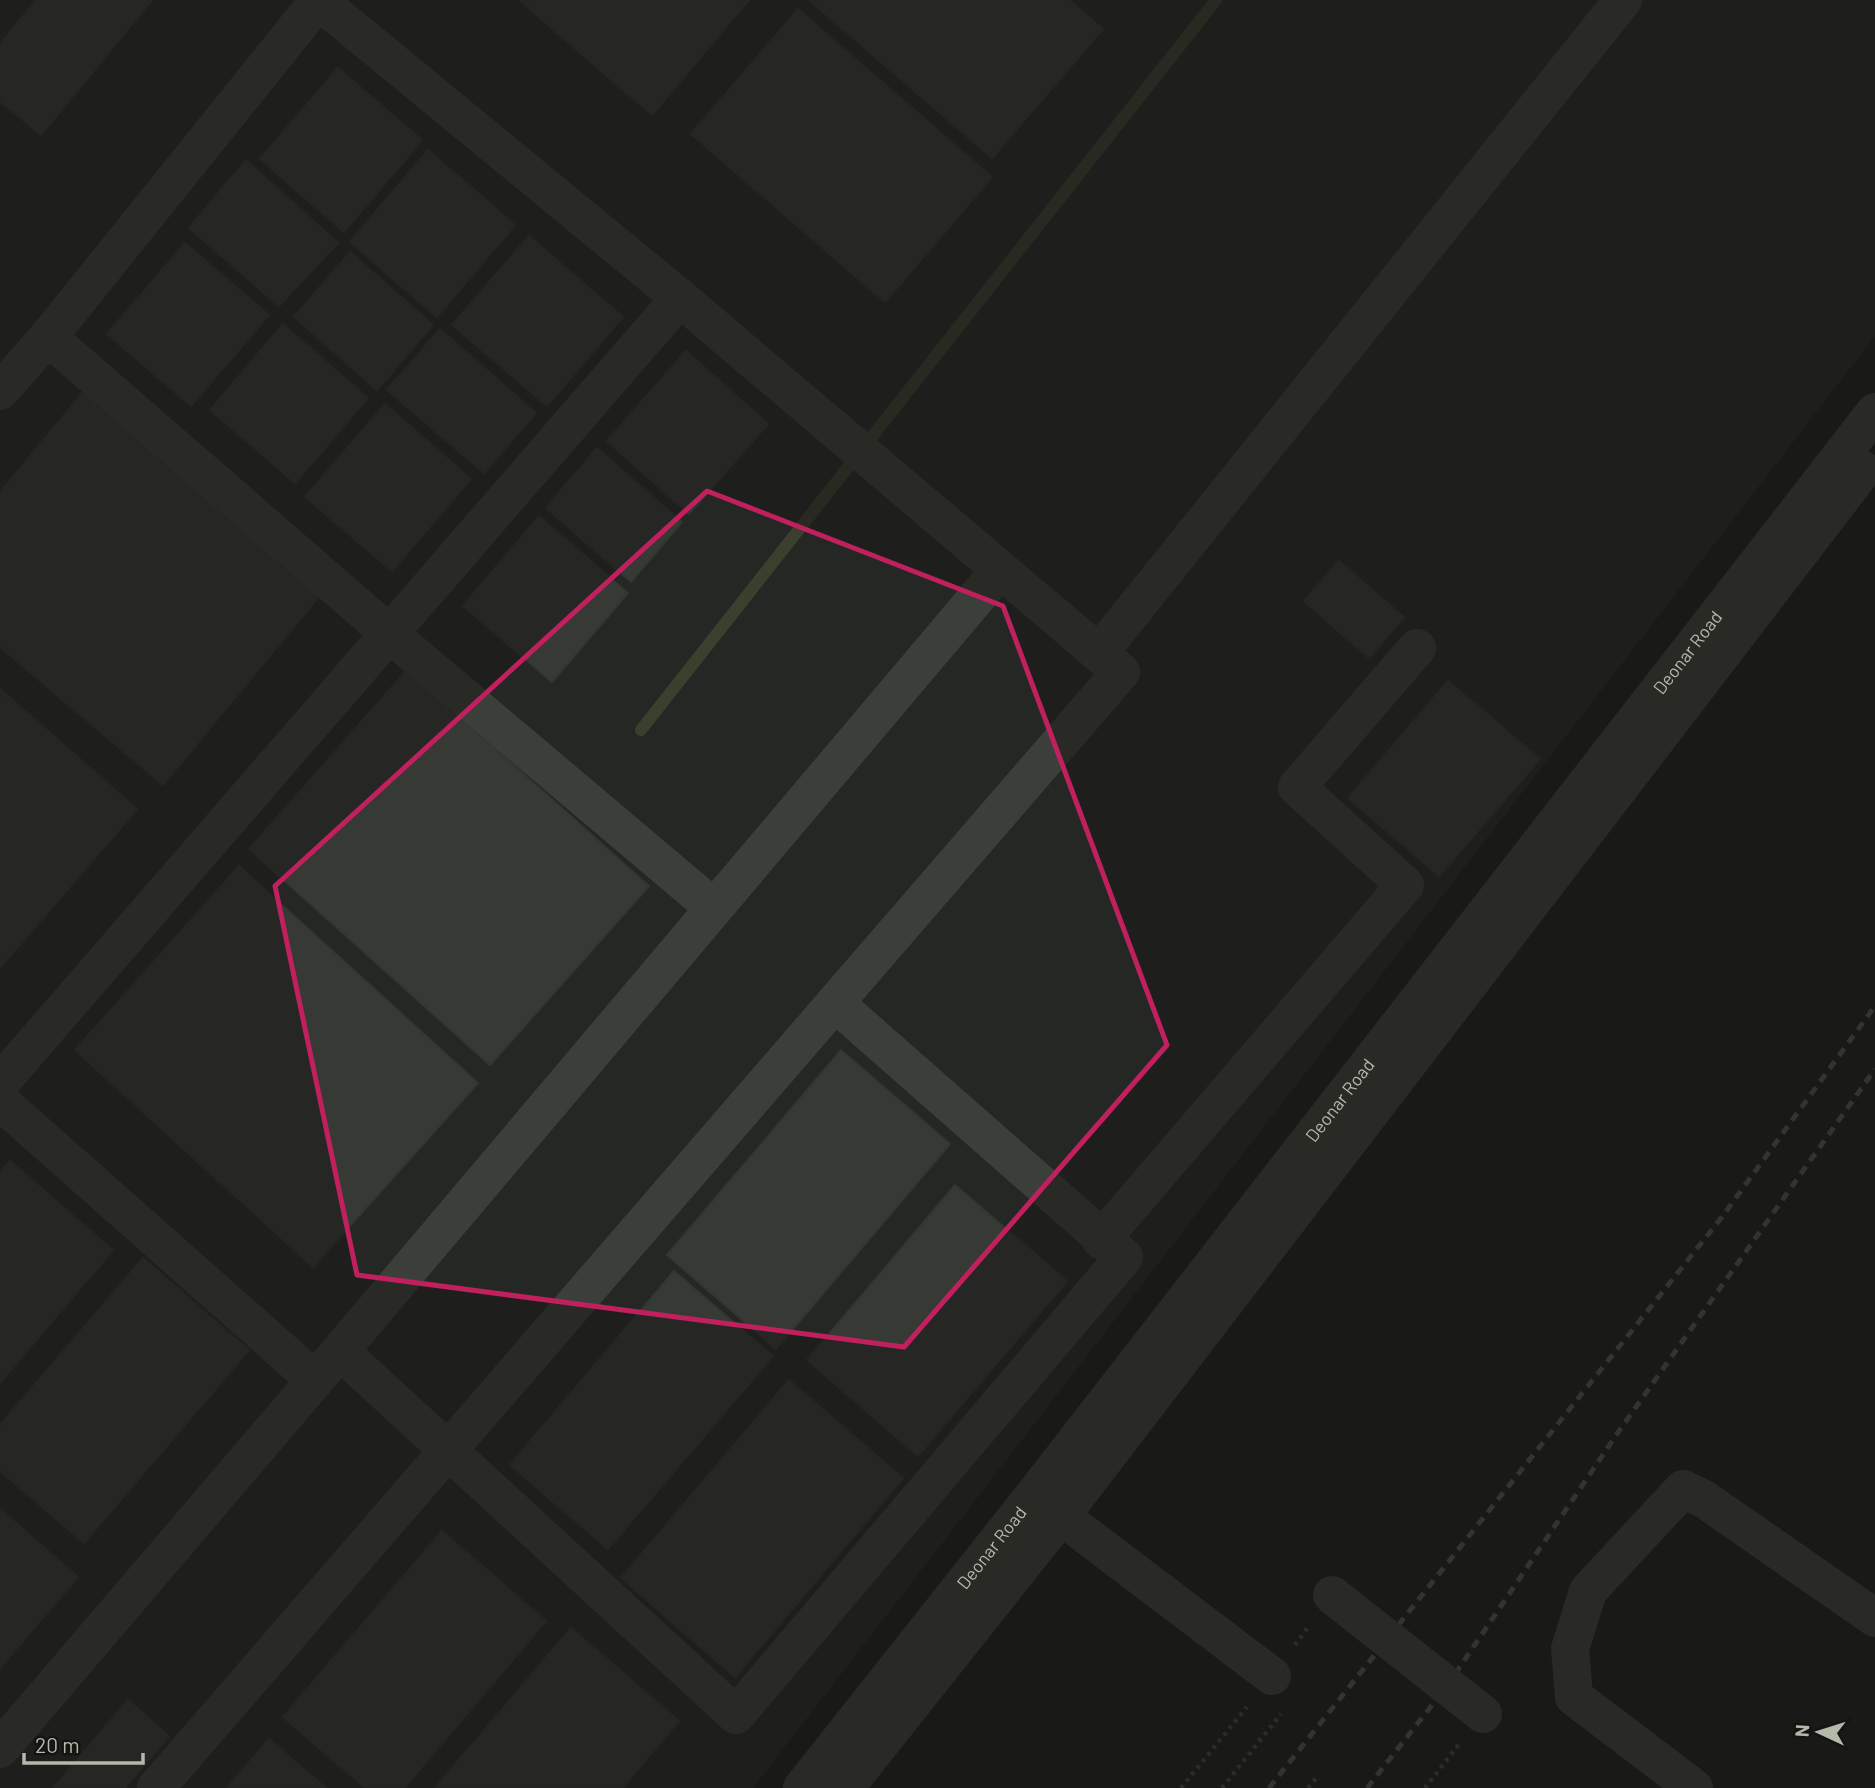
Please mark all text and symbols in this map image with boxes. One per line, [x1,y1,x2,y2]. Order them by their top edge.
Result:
street label: Deonar Road [1648,606,1726,698]
street label: Deonar Road [1300,1054,1379,1146]
street label: Deonar Road [952,1502,1031,1593]
north arrow [1784,1697,1854,1767]
scale bar [24,1722,144,1766]
text: N [1790,1724,1813,1738]
text: 20 m [35,1732,80,1757]

